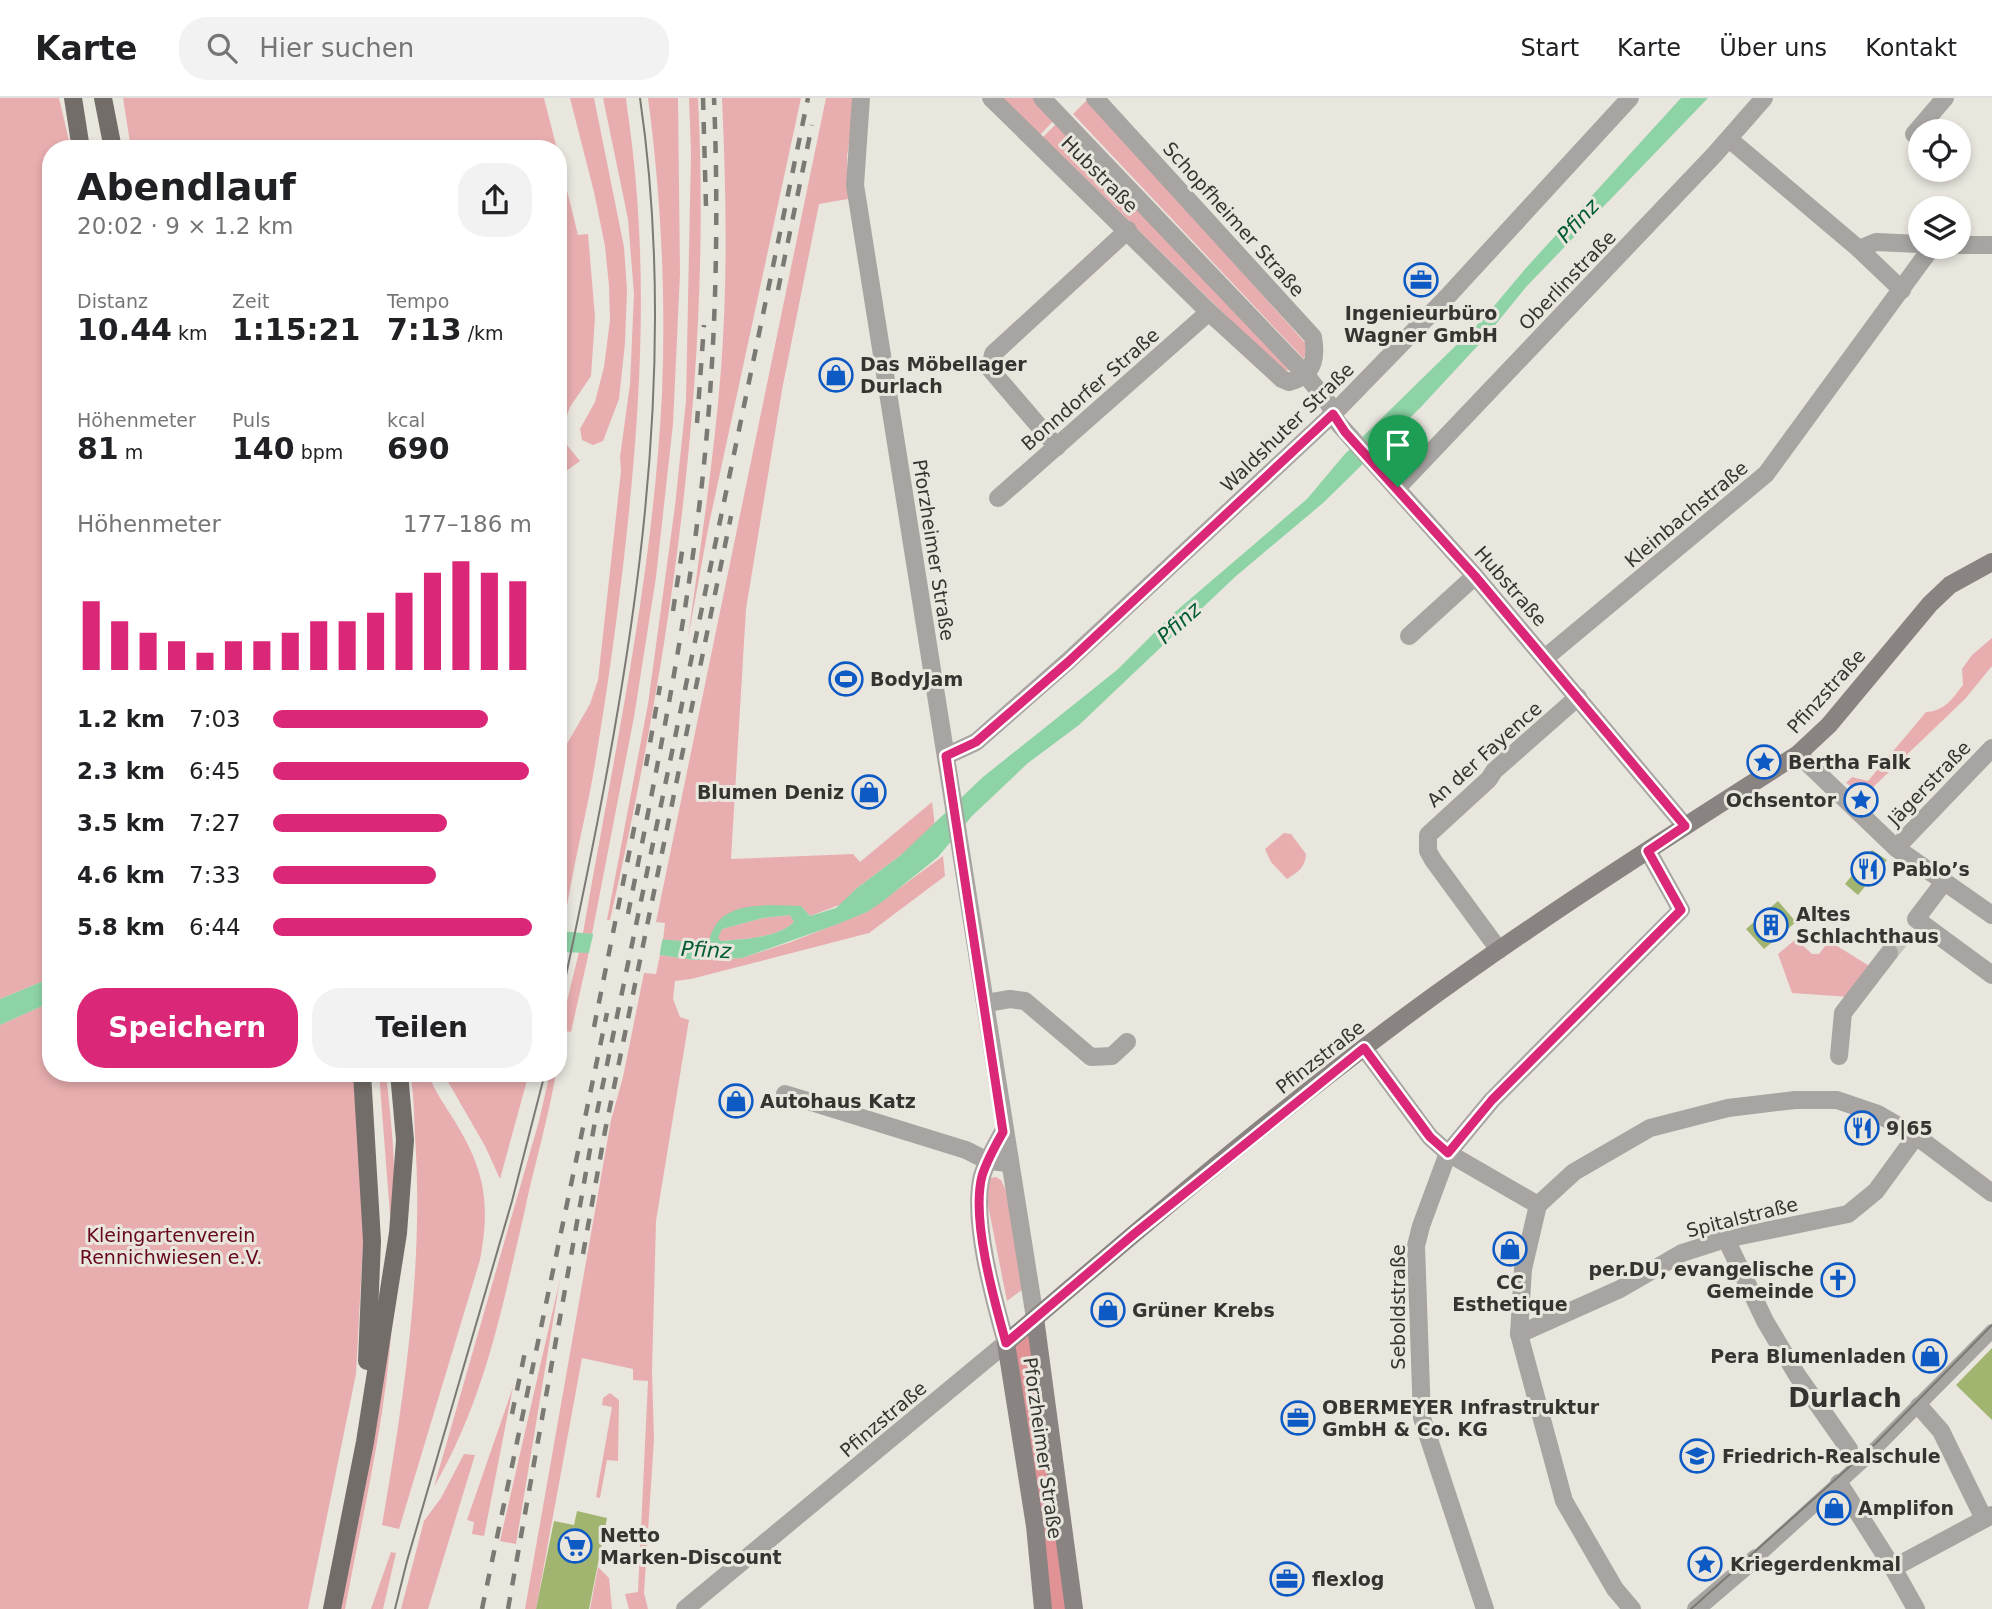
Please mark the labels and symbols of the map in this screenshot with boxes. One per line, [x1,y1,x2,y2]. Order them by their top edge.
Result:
street label: Hubstraße [1057,131,1143,217]
street label: Schopfheimer Straße [1159,137,1309,301]
water label: Pfinz [1552,194,1605,248]
street label: Oberlinstraße [1514,226,1620,334]
office icon: Ingenieurbüro Wagner GmbH [1402,261,1440,299]
place label: Ingenieurbüro Wagner GmbH [1344,302,1498,346]
street label: Bonndorfer Straße [1017,323,1163,455]
place label: Das Möbellager Durlach [860,353,1027,397]
shop icon: Das Möbellager Durlach [817,356,855,394]
street label: Waldshuter Straße [1216,358,1358,496]
pin [1368,415,1428,487]
street label: Kleinbachstraße [1620,456,1752,572]
street label: Pforzheimer Straße [909,458,959,642]
street label: Hubstraße [1470,541,1552,631]
water label: Pfinz [1152,597,1207,649]
street label: Pfinzstraße [1782,644,1870,738]
sports icon: BodyJam [827,660,865,698]
place label: BodyJam [870,668,963,690]
street label: An der Fayence [1422,697,1546,811]
street label: Jägerstraße [1882,736,1975,831]
place icon: Bertha Falk [1745,743,1783,781]
place label: Bertha Falk [1788,751,1911,773]
shop icon: Blumen Deniz [850,773,888,811]
place label: Blumen Deniz [697,781,844,803]
place icon: Ochsentor [1842,781,1880,819]
place label: Ochsentor [1726,789,1837,811]
restaurant icon: Pablo’s [1849,850,1887,888]
place label: Pablo’s [1892,858,1970,880]
place label: Altes Schlachthaus [1796,903,1939,947]
building icon: Altes Schlachthaus [1752,906,1790,944]
water label: Pfinz [680,937,733,963]
street label: Pfinzstraße [1272,1016,1368,1098]
shop icon: Autohaus Katz [717,1082,755,1120]
place label: Autohaus Katz [760,1090,916,1112]
restaurant icon: 9|65 [1843,1109,1881,1147]
place label: 9|65 [1886,1117,1933,1140]
street label: Spitalstraße [1684,1193,1800,1241]
park label: Kleingartenverein Rennichwiesen e.V. [80,1224,262,1268]
shop icon: CC Esthetique [1491,1230,1529,1268]
street label: Seboldstraße [1387,1244,1409,1370]
place label: per.DU, evangelische Gemeinde [1588,1258,1814,1302]
church icon: per.DU, evangelische Gemeinde [1819,1261,1857,1299]
place label: CC Esthetique [1452,1271,1568,1315]
shop icon: Grüner Krebs [1089,1291,1127,1329]
place label: Grüner Krebs [1132,1299,1275,1321]
shop icon: Pera Blumenladen [1911,1337,1949,1375]
place label: Pera Blumenladen [1710,1345,1906,1367]
street label: Pforzheimer Straße [1019,1356,1067,1540]
street label: Pfinzstraße [835,1377,931,1461]
district label: Durlach [1788,1383,1902,1413]
place label: OBERMEYER Infrastruktur GmbH & Co. KG [1322,1396,1600,1440]
office icon: OBERMEYER Infrastruktur GmbH & Co. KG [1279,1399,1317,1437]
school or university icon: Friedrich-Realschule [1678,1437,1716,1475]
place label: Friedrich-Realschule [1722,1445,1941,1467]
shop icon: Amplifon [1815,1489,1853,1527]
place label: Amplifon [1858,1497,1954,1519]
place label: Netto Marken-Discount [600,1524,782,1568]
supermarket icon: Netto Marken-Discount [556,1527,594,1565]
place icon: Kriegerdenkmal [1686,1545,1724,1583]
place label: Kriegerdenkmal [1730,1553,1901,1575]
office icon: flexlog [1268,1560,1306,1598]
place label: flexlog [1312,1568,1384,1590]

